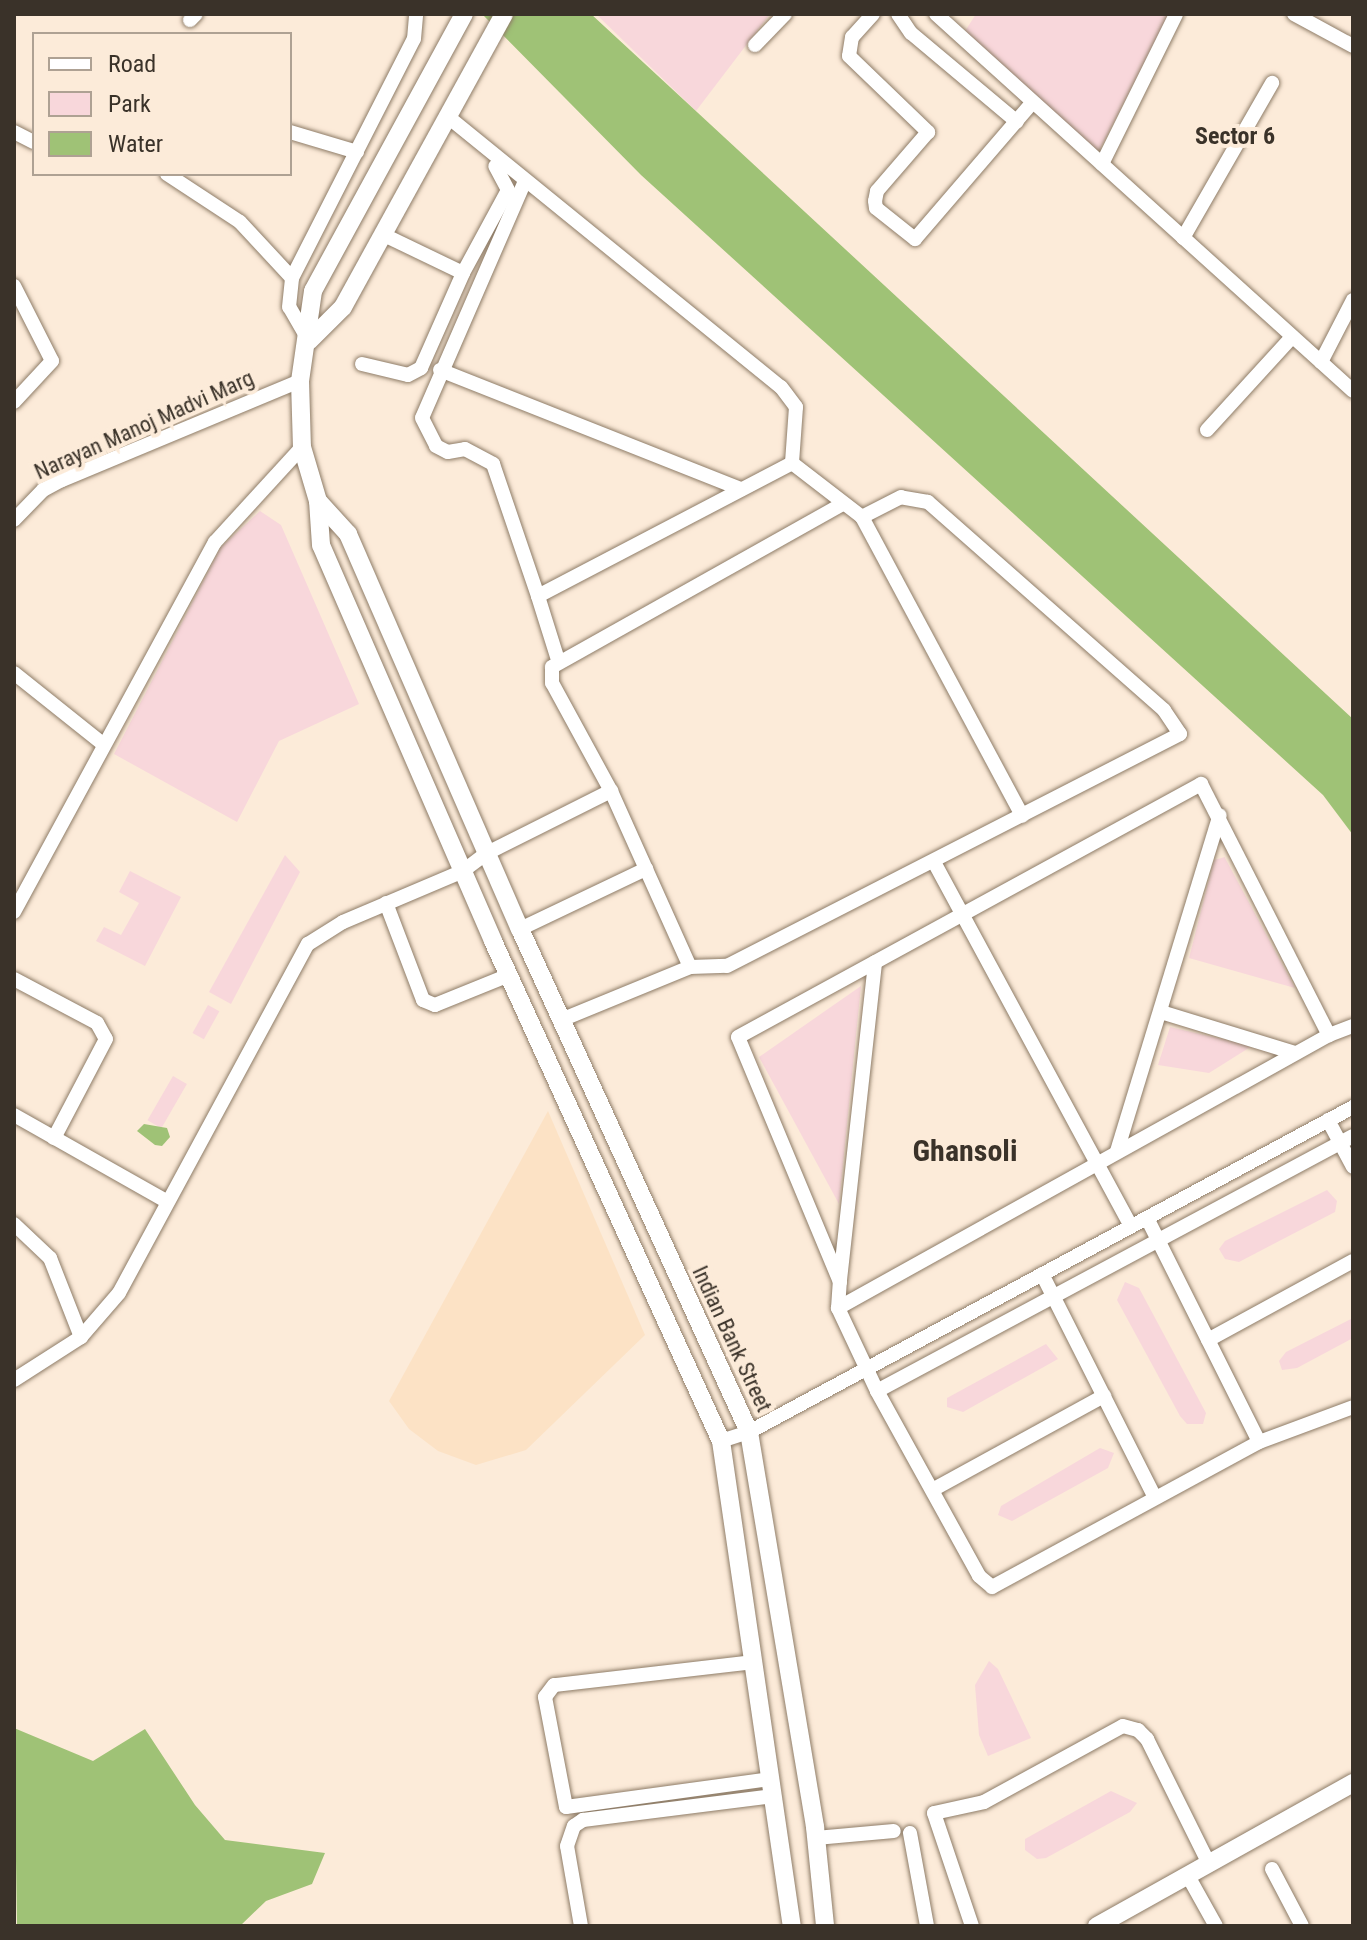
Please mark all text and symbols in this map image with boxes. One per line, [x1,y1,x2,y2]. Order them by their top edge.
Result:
legend [32,32,292,176]
text: Road [108,50,156,78]
text: Park [108,90,151,118]
district label: Sector 6 [1195,123,1275,151]
text: Water [108,130,163,158]
street label: Narayan Manoj Madvi Marg [30,365,258,485]
district label: Ghansoli [913,1133,1017,1169]
street label: Indian Bank Street [687,1262,777,1416]

